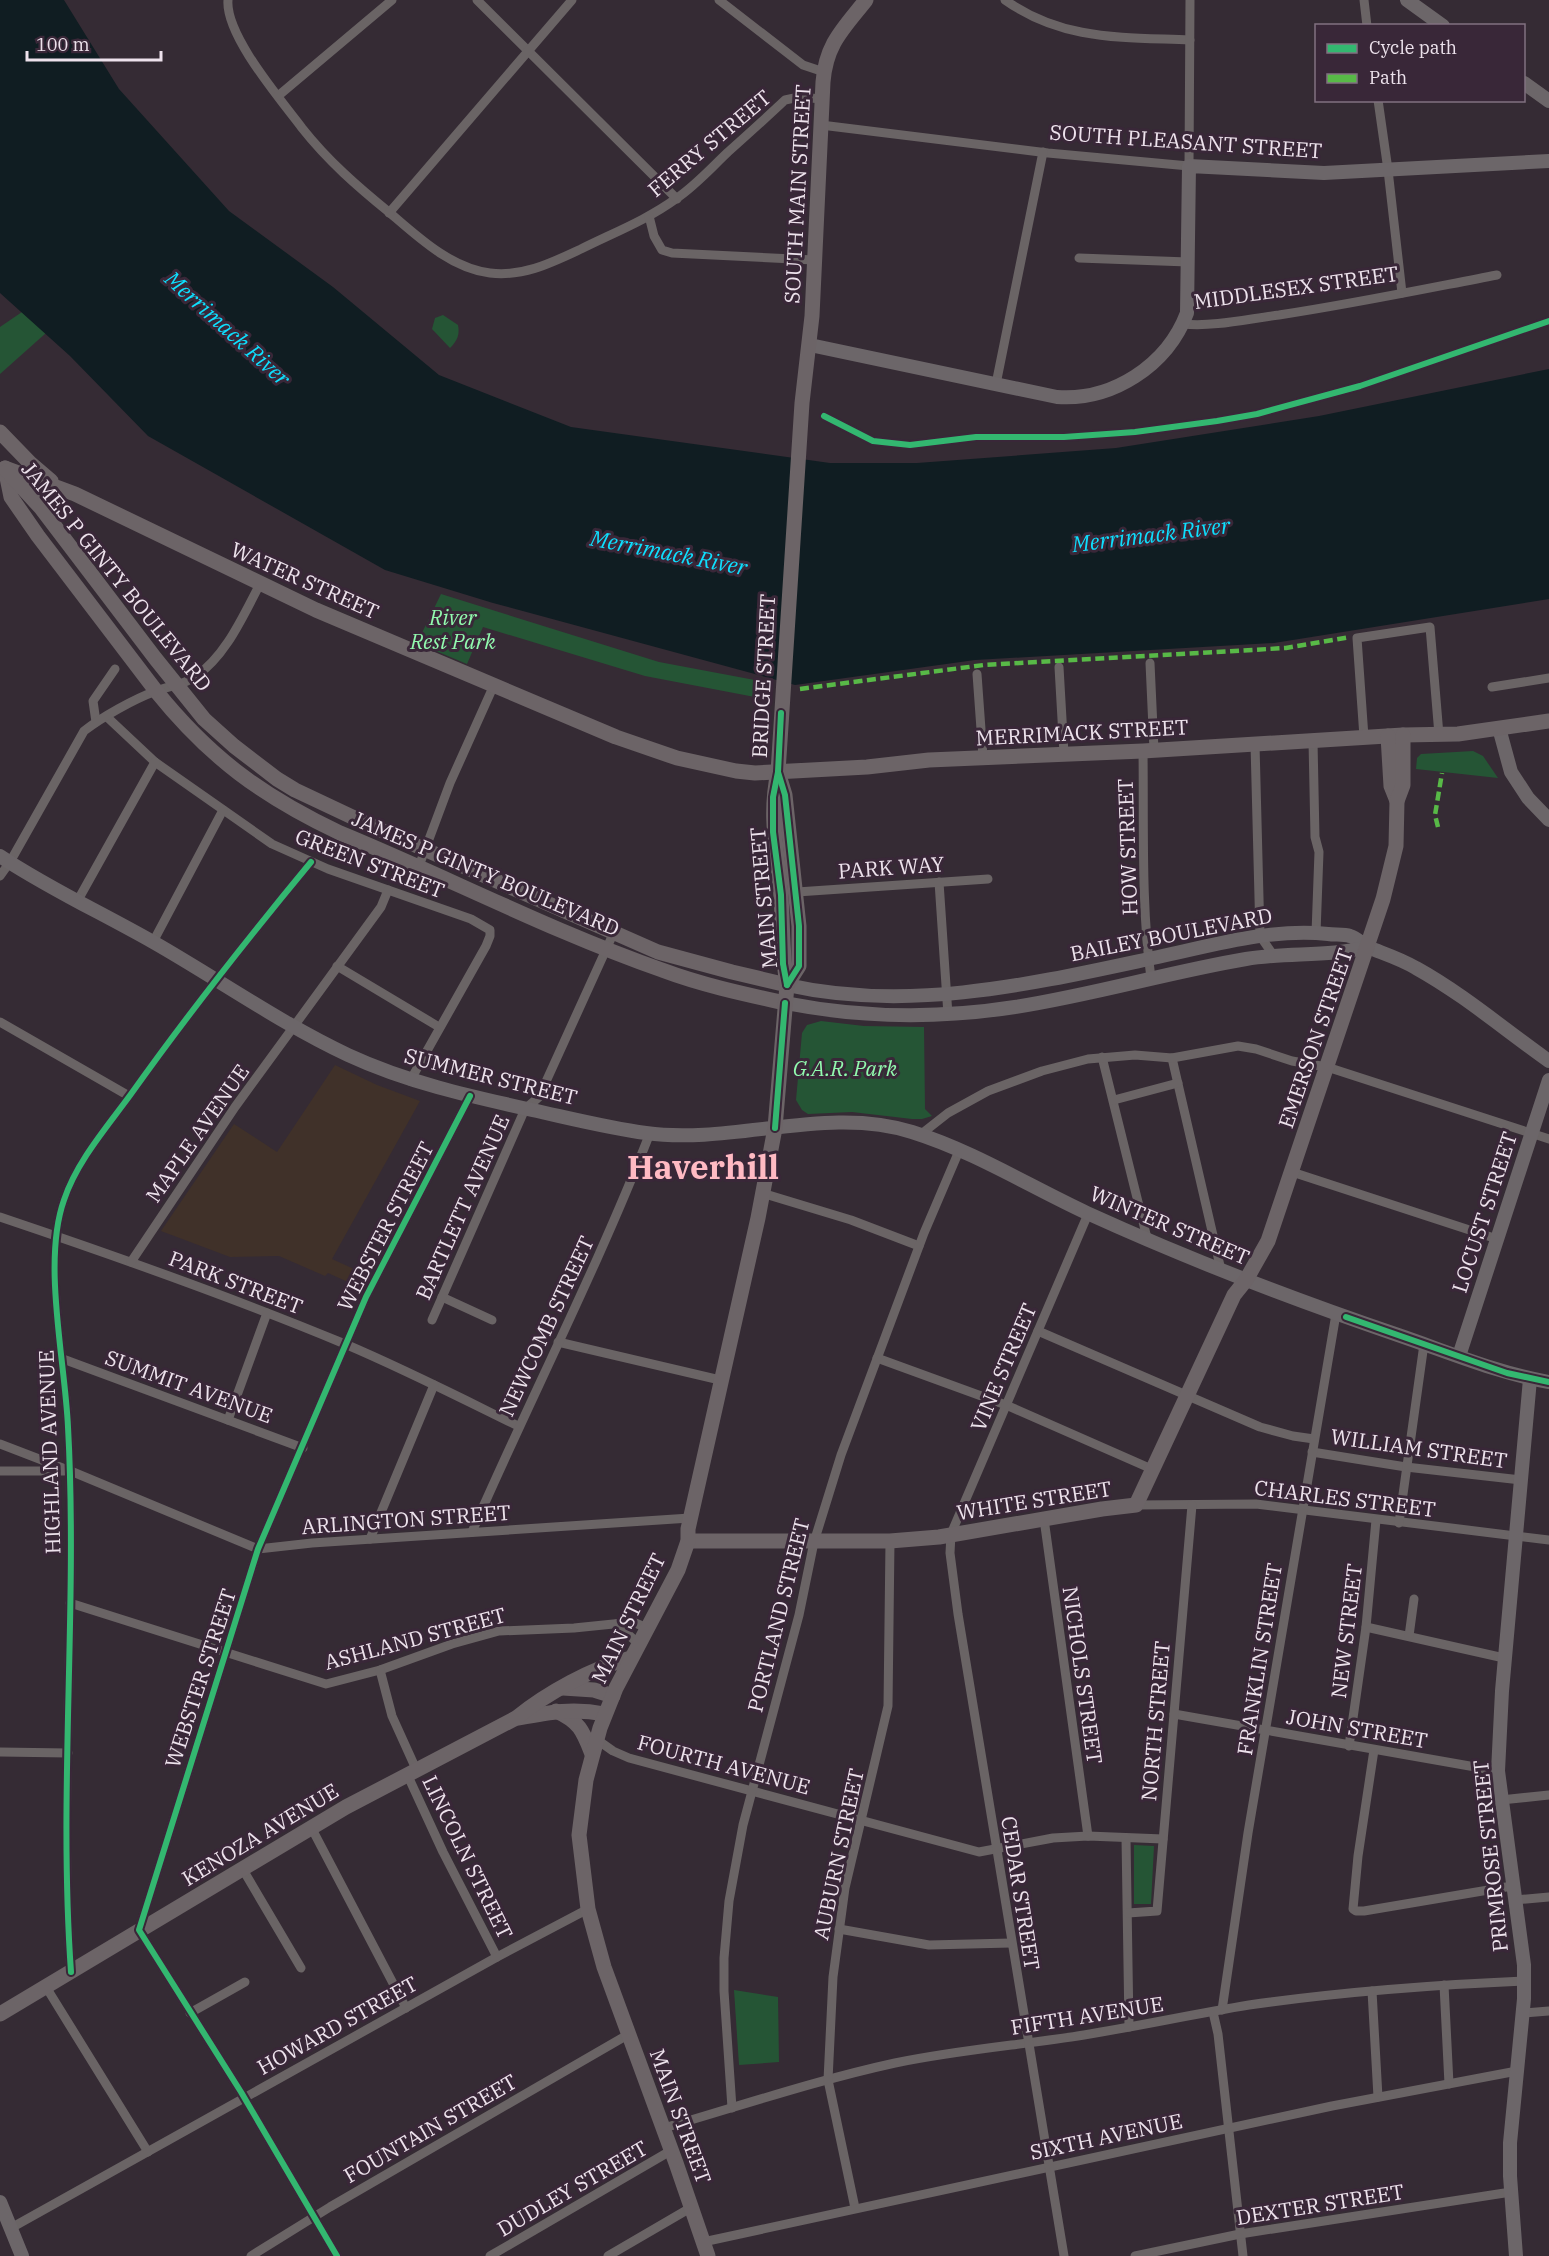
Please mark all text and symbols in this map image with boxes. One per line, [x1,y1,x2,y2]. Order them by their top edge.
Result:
scale bar [27,24,160,62]
legend [1315,24,1525,102]
text: 100 m [36,33,90,56]
text: Cycle path [1369,36,1457,59]
text: Path [1369,66,1407,89]
street label: FERRY STREET [641,83,777,203]
street label: SOUTH MAIN STREET [777,84,817,304]
street label: SOUTH PLEASANT STREET [1049,118,1323,164]
street label: MIDDLESEX STREET [1192,259,1400,315]
water label: Merrimack River [158,263,298,393]
street label: JAMES P GINTY BOULEVARD [16,455,218,697]
water label: Merrimack River [1069,510,1233,558]
water label: Merrimack River [587,522,751,582]
street label: WATER STREET [226,535,384,625]
street label: BRIDGE STREET [745,593,781,759]
park label: River Rest Park [409,603,497,655]
street label: MERRIMACK STREET [975,712,1189,752]
street label: HOW STREET [1111,778,1143,916]
street label: JAMES P GINTY BOULEVARD [348,804,624,942]
street label: GREEN STREET [291,822,449,904]
street label: MAIN STREET [743,826,783,970]
street label: PARK WAY [837,849,945,885]
street label: BAILEY BOULEVARD [1067,901,1275,967]
street label: EMERSON STREET [1271,944,1359,1132]
street label: SUMMER STREET [402,1041,580,1111]
park label: G.A.R. Park [793,1054,898,1082]
street label: MAPLE AVENUE [139,1058,255,1208]
street label: BARTLETT AVENUE [409,1110,515,1304]
street label: LOCUST STREET [1445,1128,1523,1296]
street label: WEBSTER STREET [330,1137,440,1315]
district label: Haverhill [627,1145,779,1188]
street label: WINTER STREET [1086,1179,1254,1271]
street label: NEWCOMB STREET [492,1231,600,1421]
street label: PARK STREET [165,1244,307,1320]
street label: VINE STREET [963,1299,1043,1435]
street label: SUMMIT AVENUE [101,1343,277,1429]
street label: HIGHLAND AVENUE [31,1349,67,1555]
street label: WILLIAM STREET [1329,1422,1509,1474]
street label: CHARLES STREET [1253,1473,1437,1523]
street label: WHITE STREET [954,1474,1114,1526]
street label: ARLINGTON STREET [301,1498,511,1540]
street label: PORTLAND STREET [740,1515,816,1715]
street label: MAIN STREET [584,1548,672,1688]
street label: FRANKLIN STREET [1230,1561,1288,1757]
street label: NEW STREET [1324,1562,1368,1700]
street label: NICHOLS STREET [1057,1584,1109,1766]
street label: WEBSTER STREET [158,1585,242,1771]
street label: ASHLAND STREET [321,1600,509,1676]
street label: NORTH STREET [1134,1640,1176,1802]
street label: JOHN STREET [1284,1702,1430,1754]
street label: FOURTH AVENUE [634,1727,814,1801]
street label: PRIMROSE STREET [1466,1759,1514,1953]
street label: AUBURN STREET [806,1766,870,1942]
street label: LINCOLN STREET [416,1771,520,1943]
street label: KENOZA AVENUE [176,1776,344,1892]
street label: CEDAR STREET [995,1814,1047,1972]
street label: HOWARD STREET [252,1969,422,2081]
street label: FIFTH AVENUE [1008,1989,1166,2041]
street label: MAIN STREET [644,2045,718,2187]
street label: FOUNTAIN STREET [338,2067,522,2189]
street label: SIXTH AVENUE [1027,2106,1185,2166]
street label: DUDLEY STREET [492,2134,652,2242]
street label: DEXTER STREET [1234,2177,1406,2231]

